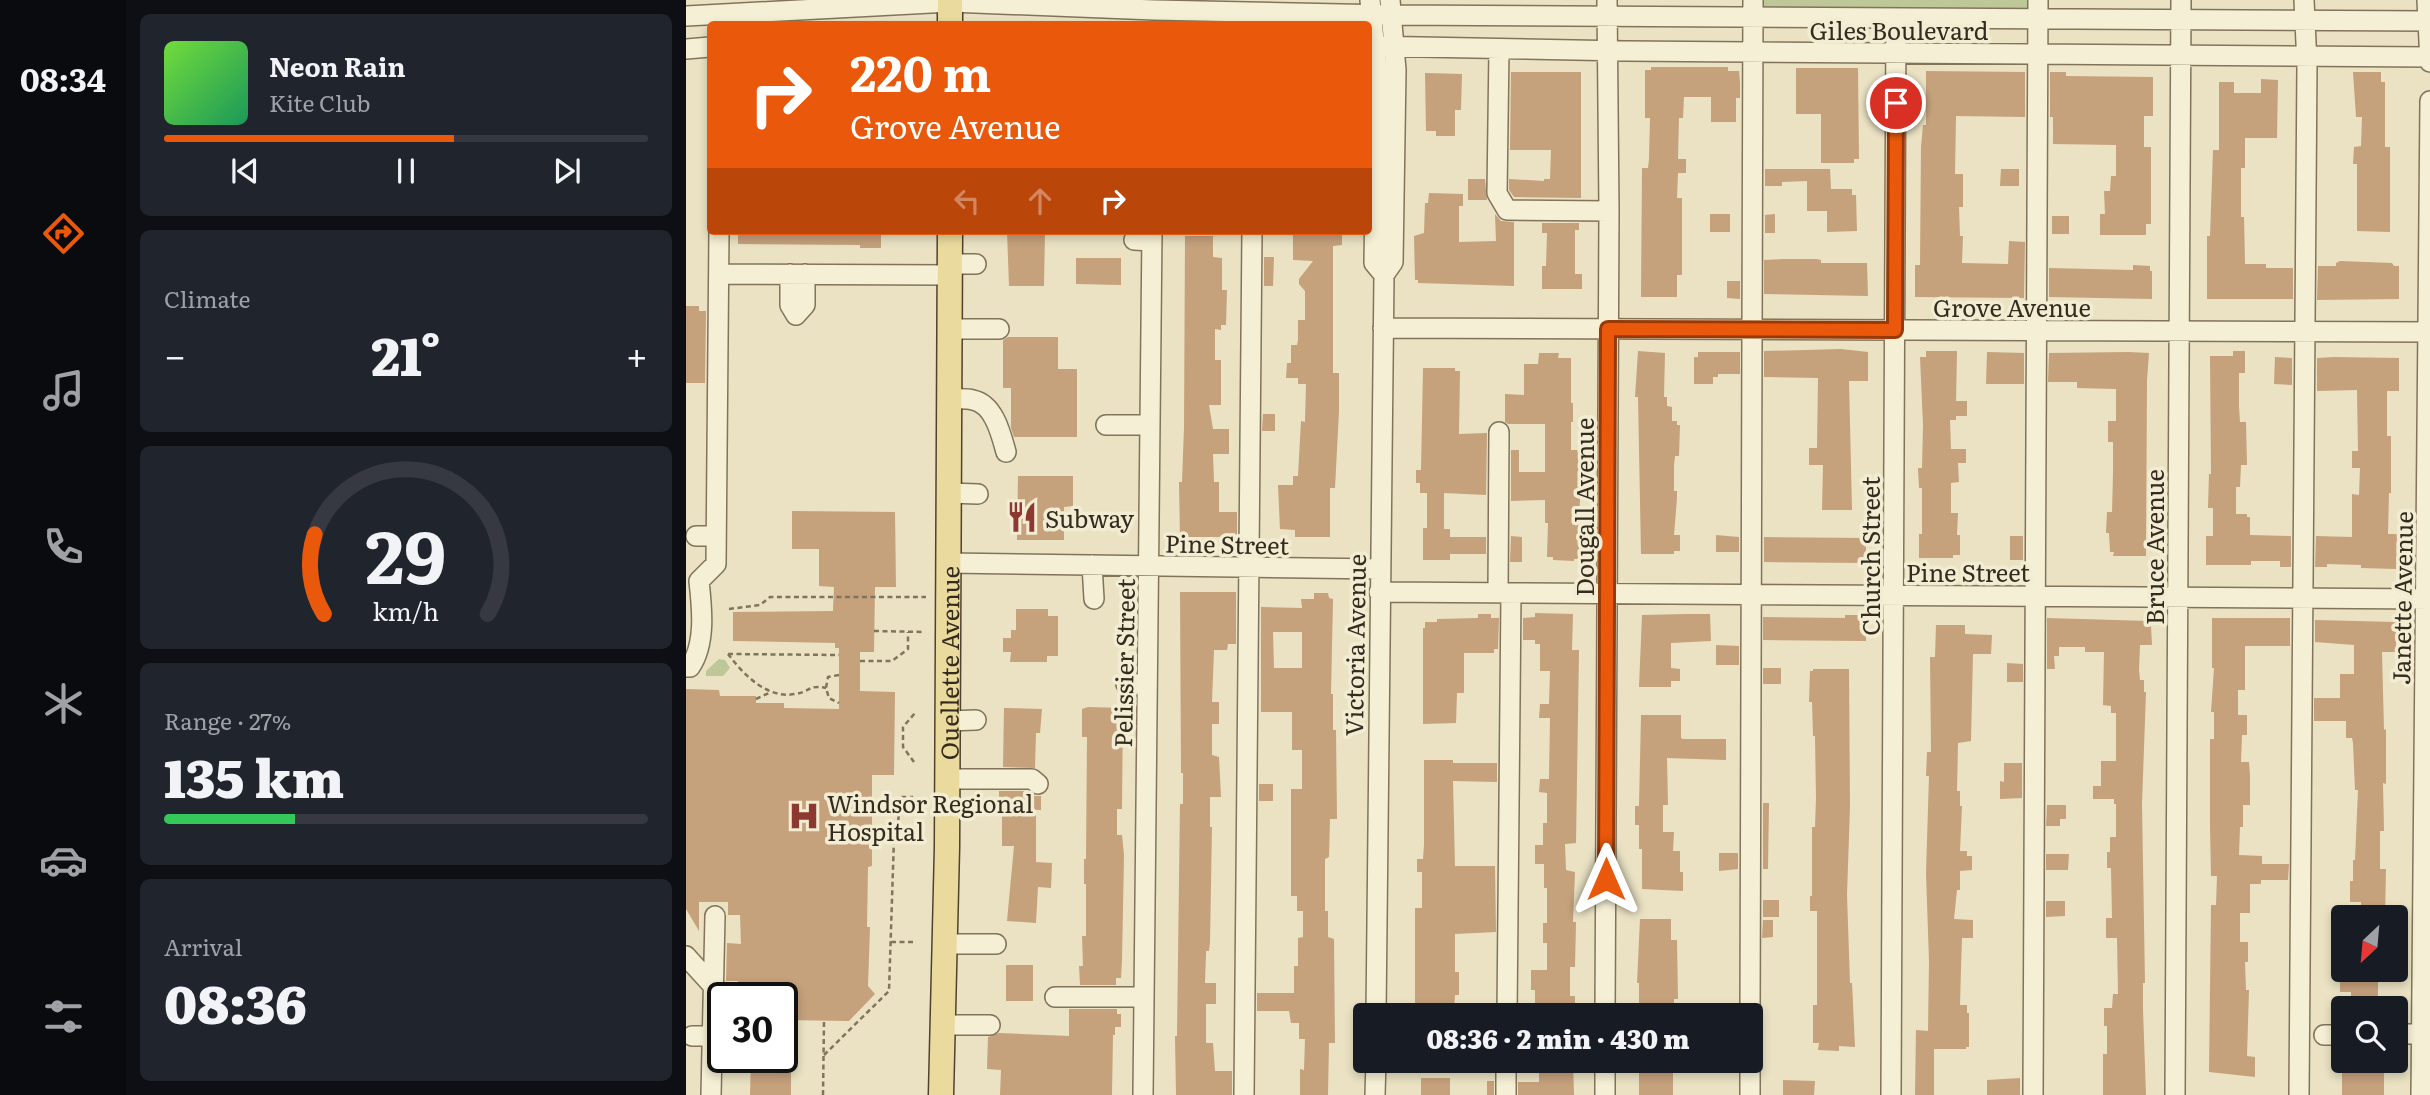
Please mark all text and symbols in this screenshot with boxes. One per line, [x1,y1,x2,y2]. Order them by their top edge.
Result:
street label: Giles Boulevard [1810,12,1989,47]
text: 220 m [850,34,991,107]
text: Neon Rain [269,46,406,85]
icon: right [735,49,826,140]
text: 08:34 [20,54,106,102]
pin [1866,73,1926,133]
icon: arrive [1877,84,1915,122]
text: Kite Club [269,85,370,119]
text: Grove Avenue [850,101,1061,149]
icon: previous [226,152,264,190]
icon: pause [387,152,425,190]
icon: next [548,152,586,190]
icon: left [948,182,986,220]
icon: ahead [1021,182,1059,220]
icon: right [1094,182,1132,220]
icon: directions [39,209,88,258]
text: Climate [164,281,250,315]
street label: Grove Avenue [1933,289,2091,324]
text: 21° [371,315,441,392]
text: − [164,325,186,382]
text: + [626,325,648,382]
icon: music [39,366,88,415]
street label: Dougall Avenue [1566,418,1601,596]
street label: Bruce Avenue [2136,469,2171,625]
street label: Church Street [1852,476,1887,636]
text: 29 [365,498,447,606]
restaurant icon: Subway [1005,500,1039,534]
place label: Subway [1045,500,1134,535]
street label: Janette Avenue [2382,511,2420,685]
icon: phone [39,522,88,571]
street label: Pine Street [1165,524,1290,562]
street label: Victoria Avenue [1335,554,1373,736]
street label: Pine Street [1906,554,2030,589]
street label: Ouellette Avenue [930,566,966,760]
street label: Pelissier Street [1104,578,1142,748]
text: km/h [373,591,439,628]
icon: climate [39,679,88,728]
text: Range · 27% [164,703,291,737]
text: 135 km [164,737,344,814]
place label: Windsor Regional Hospital [827,785,1033,848]
hospital icon: Windsor Regional Hospital [787,799,821,833]
icon: car [39,836,88,885]
position arrow [1569,842,1643,916]
north arrow [2331,905,2408,982]
map controls [2331,905,2408,1073]
text: Arrival [164,929,243,963]
text: 08:36 [164,963,307,1040]
speed limit sign: 30 [707,982,798,1073]
icon: filters [39,992,88,1041]
button: search [2331,996,2408,1073]
text: 08:36 · 2 min · 430 m [1426,1018,1690,1057]

